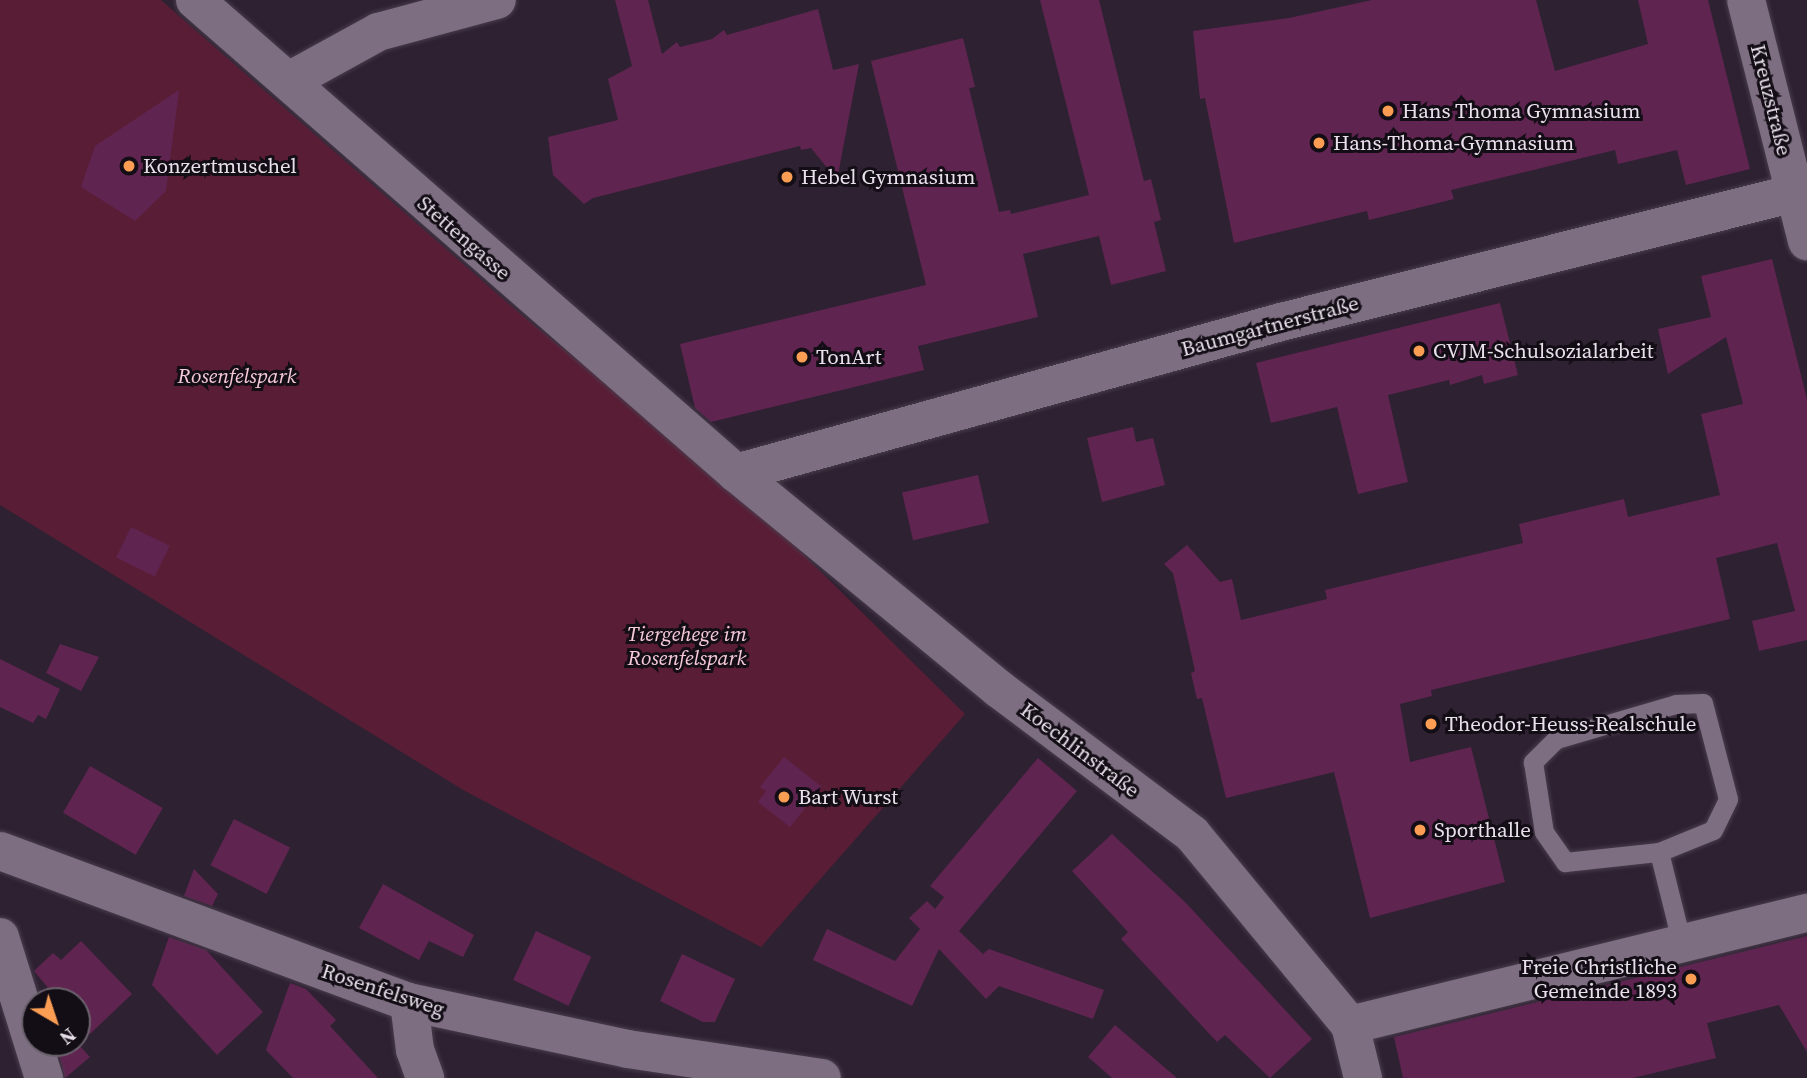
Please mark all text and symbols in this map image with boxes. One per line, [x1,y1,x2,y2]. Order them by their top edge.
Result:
street label: Kreuzstraße [1745,42,1797,158]
place label: Hans Thoma Gymnasium [1402,98,1641,124]
marker: Hans Thoma Gymnasium [1380,103,1396,119]
place label: Hans-Thoma-Gymnasium [1333,130,1574,156]
marker: Hans-Thoma-Gymnasium [1311,135,1327,151]
place label: Konzertmuschel [143,153,297,179]
marker: Konzertmuschel [121,158,137,174]
place label: Hebel Gymnasium [801,164,975,190]
marker: Hebel Gymnasium [779,169,795,185]
street label: Stettengasse [412,191,516,285]
street label: Baumgartnerstraße [1178,290,1362,362]
place label: CVJM-Schulsozialarbeit [1433,338,1654,364]
marker: CVJM-Schulsozialarbeit [1411,343,1427,359]
place label: TonArt [816,344,882,370]
marker: TonArt [794,349,810,365]
park label: Rosenfelspark [178,363,296,389]
park label: Tiergehege im Rosenfelspark [627,621,747,671]
street label: Koechlinstraße [1016,697,1144,803]
place label: Theodor-Heuss-Realschule [1445,711,1696,737]
marker: Theodor-Heuss-Realschule [1423,716,1439,732]
place label: Bart Wurst [798,784,899,810]
marker: Bart Wurst [776,789,792,805]
place label: Sporthalle [1434,817,1531,843]
marker: Sporthalle [1412,822,1428,838]
place label: Freie Christliche Gemeinde 1893 [1521,954,1677,1004]
street label: Rosenfelsweg [318,958,448,1022]
marker: Freie Christliche Gemeinde 1893 [1683,971,1699,987]
north arrow [21,987,91,1057]
text: N [54,1022,82,1051]

